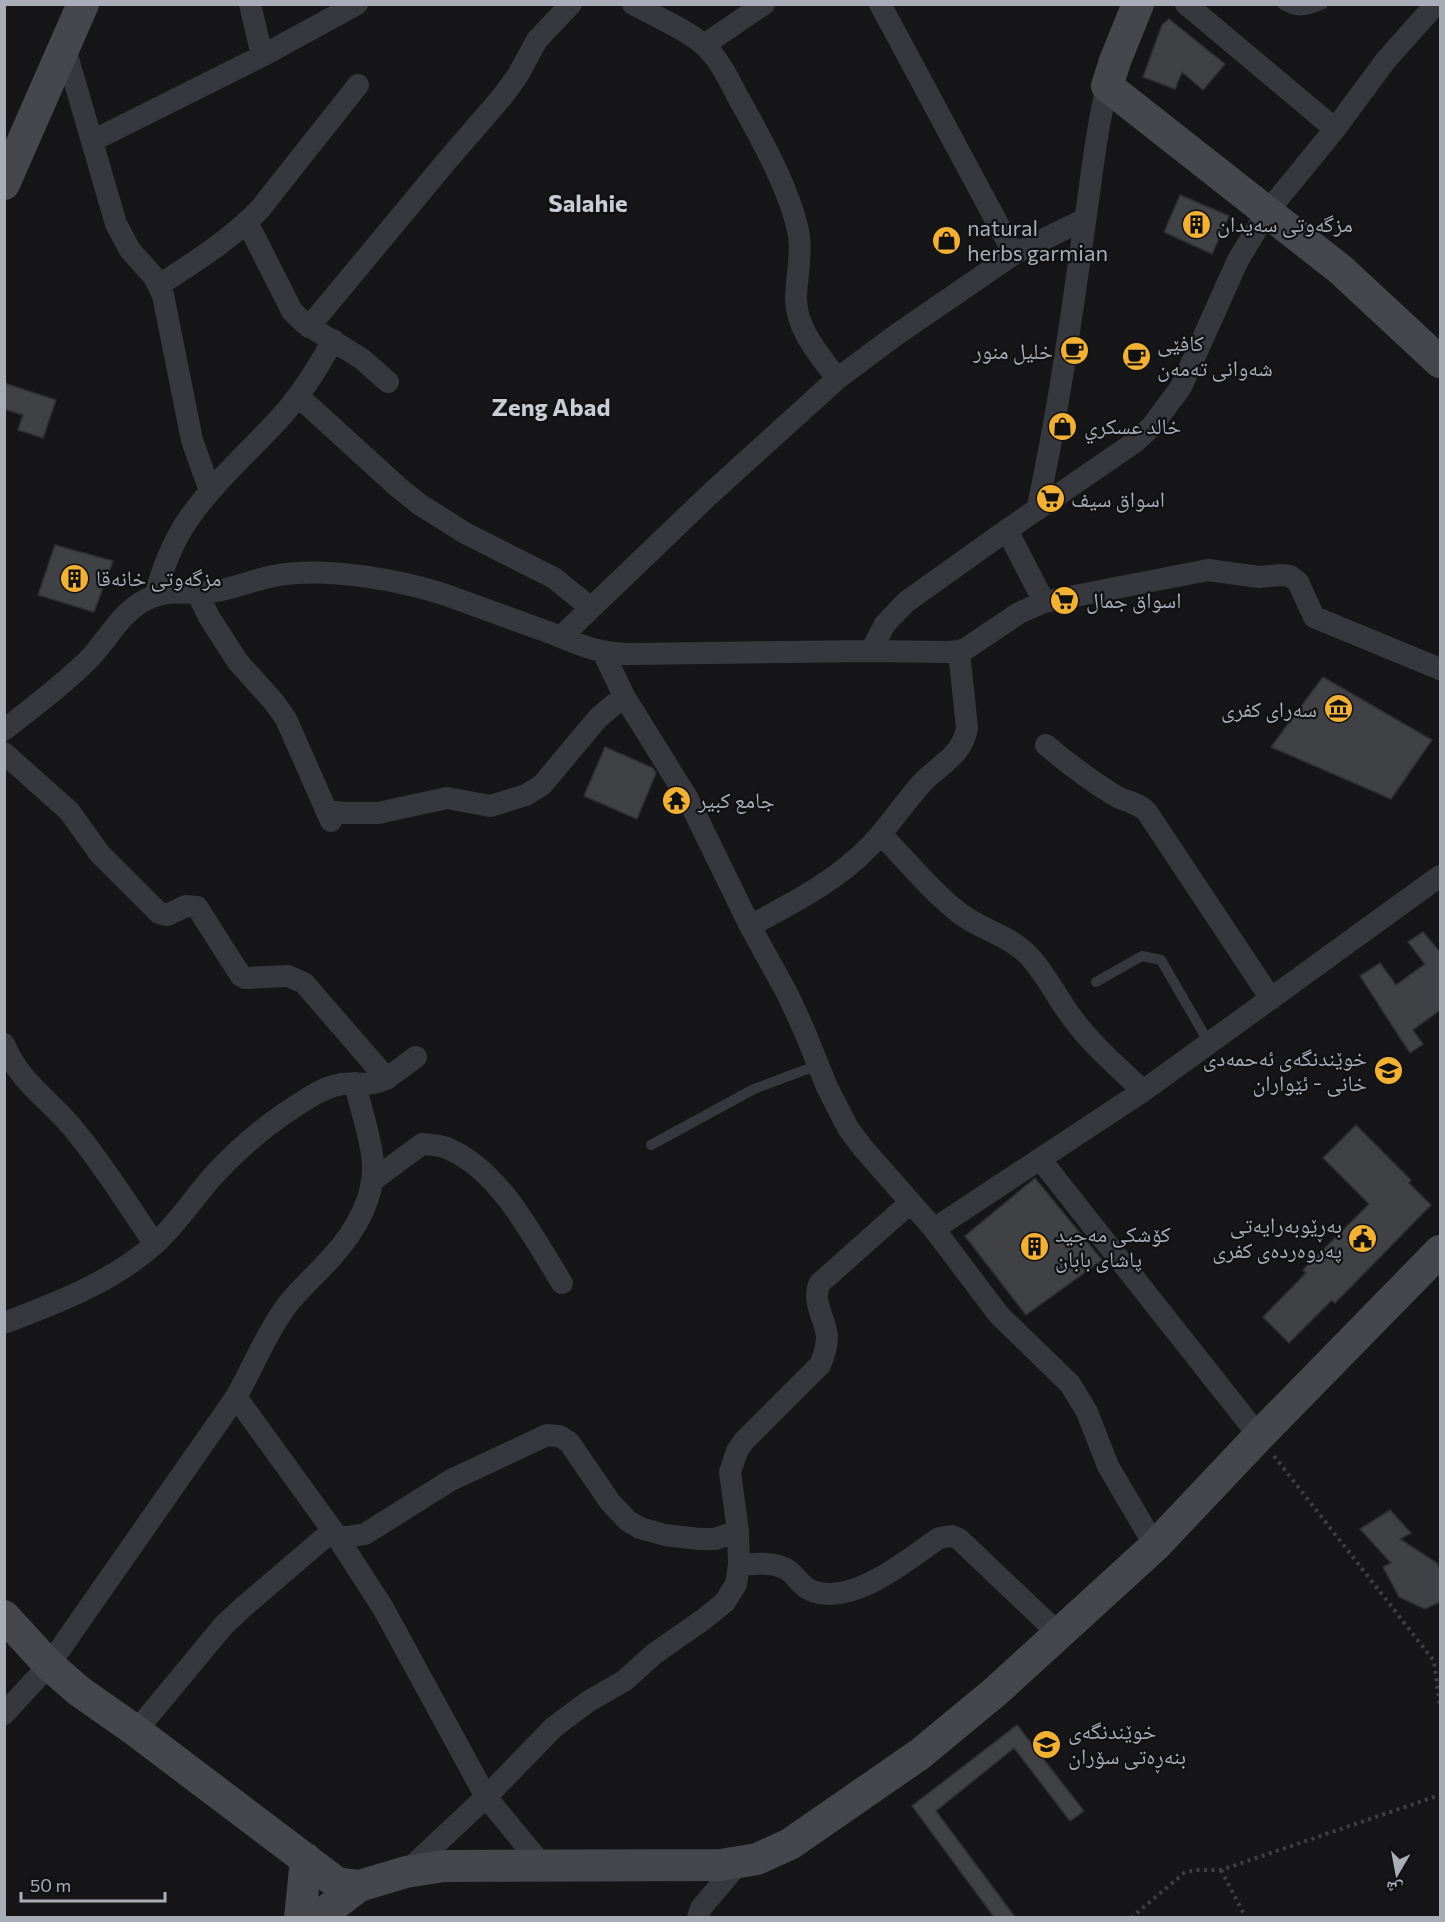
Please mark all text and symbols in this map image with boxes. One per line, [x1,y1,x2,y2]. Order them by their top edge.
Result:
district label: Salahie [548,188,628,217]
building icon: مزگەوتی سەیدان [1180,208,1212,240]
place label: مزگەوتی سەیدان [1217,210,1353,238]
place label: natural herbs garmian [967,214,1108,266]
shop icon: natural herbs garmian [930,225,962,257]
place label: کافێی شەوانی تەمەن [1157,329,1273,382]
cafe icon: خلیل منور [1058,335,1090,367]
place label: خلیل منور [972,337,1053,365]
cafe icon: کافێی شەوانی تەمەن [1120,340,1152,372]
district label: Zeng Abad [492,392,610,421]
shop icon: خالد عسکري [1047,410,1079,442]
place label: خالد عسکري [1084,412,1181,444]
supermarket icon: اسواق سيف [1034,483,1066,515]
place label: اسواق سيف [1071,485,1165,513]
building icon: مزگەوتی خانەقا [59,562,91,594]
place label: مزگەوتی خانەقا [96,564,222,592]
supermarket icon: اسواق جمال [1049,584,1081,616]
place label: اسواق جمال [1086,586,1181,614]
museum icon: سەرای کفری [1322,693,1354,725]
place label: سەرای کفری [1221,695,1317,723]
temple icon: جامع كبير [661,784,693,816]
place label: جامع كبير [697,786,775,814]
place label: خوێندنگەی ئەحمەدی خانی - ئێواران [1203,1044,1367,1097]
school or university icon: خوێندنگەی ئەحمەدی خانی - ئێواران [1372,1055,1404,1087]
place label: بەڕێوبەرایەتی پەروەردەی کفری [1212,1211,1342,1264]
place label: کۆشکی مەجید پاشای بابان [1055,1220,1171,1273]
public building icon: بەڕێوبەرایەتی پەروەردەی کفری [1347,1222,1379,1254]
building icon: کۆشکی مەجید پاشای بابان [1018,1231,1050,1263]
place label: خوێندنگەی بنەڕەتی سۆران [1068,1717,1186,1774]
school or university icon: خوێندنگەی بنەڕەتی سۆران [1031,1728,1063,1760]
north arrow [1367,1844,1427,1904]
scale bar [21,1865,165,1903]
text: 50 m [30,1874,71,1896]
text: ش [1384,1877,1404,1900]

